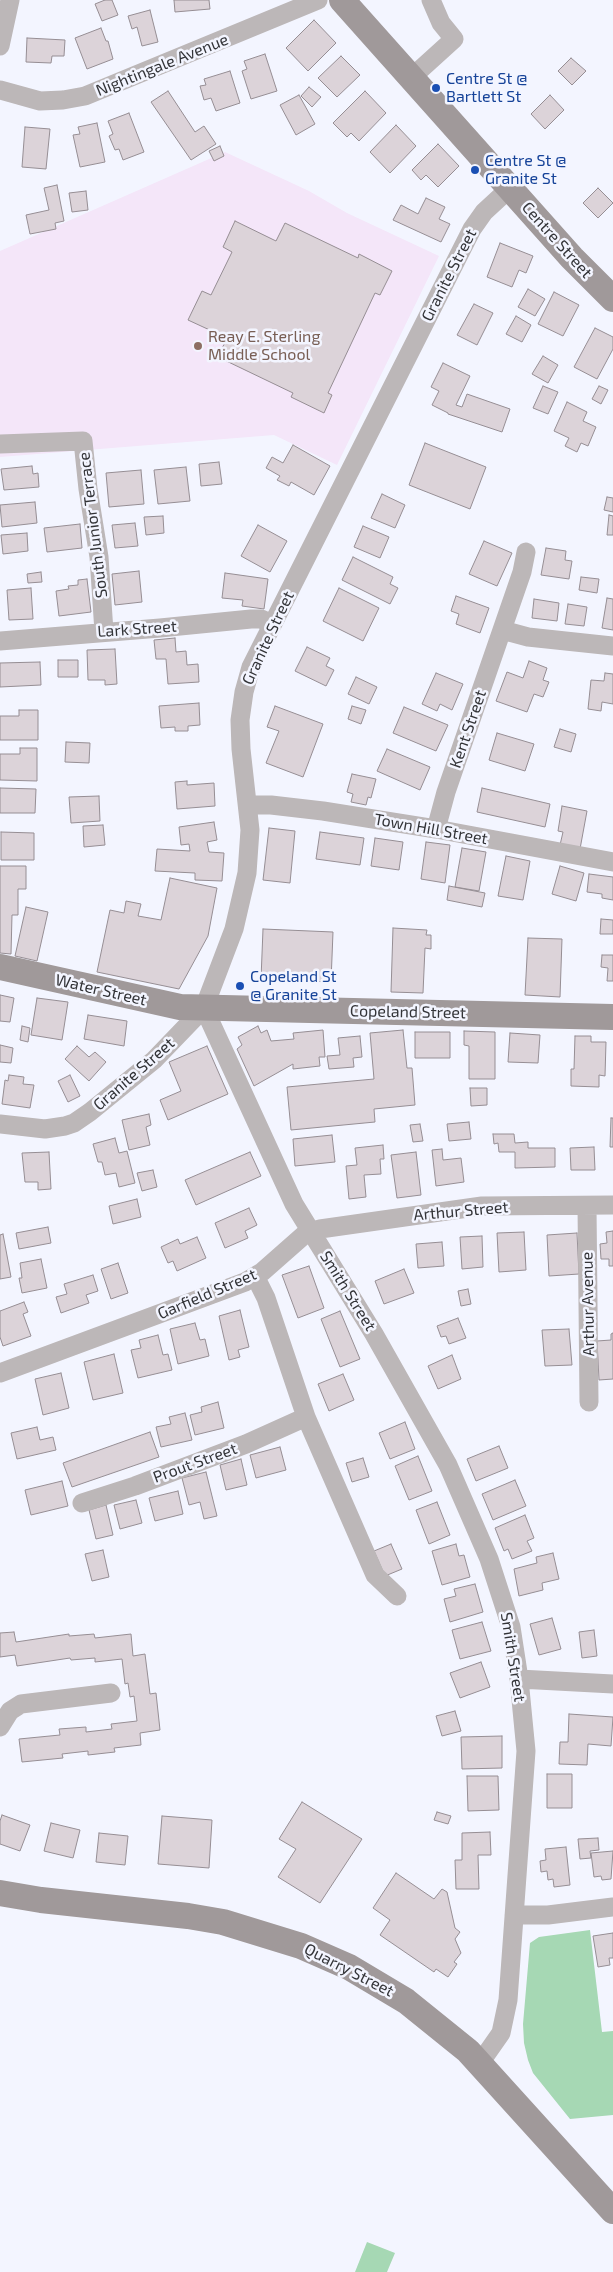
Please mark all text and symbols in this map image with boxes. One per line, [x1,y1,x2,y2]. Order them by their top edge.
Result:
street label: Nightingale Avenue [93,30,231,100]
place label: Centre St @ Bartlett St [446,69,528,107]
marker: Centre St @ Bartlett St [430,82,442,94]
place label: Centre St @ Granite St [485,151,567,189]
marker: Centre St @ Granite St [469,164,481,176]
street label: Centre Street [518,198,596,282]
street label: Granite Street [417,226,481,324]
place label: Reay E. Sterling Middle School [208,327,320,365]
marker: Reay E. Sterling Middle School [192,340,204,352]
street label: South Junior Terrace [75,451,111,599]
street label: Granite Street [238,588,298,688]
street label: Lark Street [97,617,177,641]
street label: Kent Street [446,687,490,771]
street label: Town Hill Street [373,810,489,848]
place label: Copeland St @ Granite St [250,967,337,1005]
street label: Water Street [54,970,148,1010]
marker: Copeland St @ Granite St [234,980,246,992]
street label: Copeland Street [350,1001,466,1023]
street label: Granite Street [90,1034,178,1114]
street label: Arthur Street [413,1197,509,1225]
street label: Smith Street [316,1248,380,1334]
street label: Arthur Avenue [577,1252,599,1356]
street label: Garfield Street [155,1265,259,1323]
street label: Prout Street [150,1439,240,1487]
street label: Smith Street [496,1611,530,1703]
street label: Quarry Street [301,1939,397,2001]

